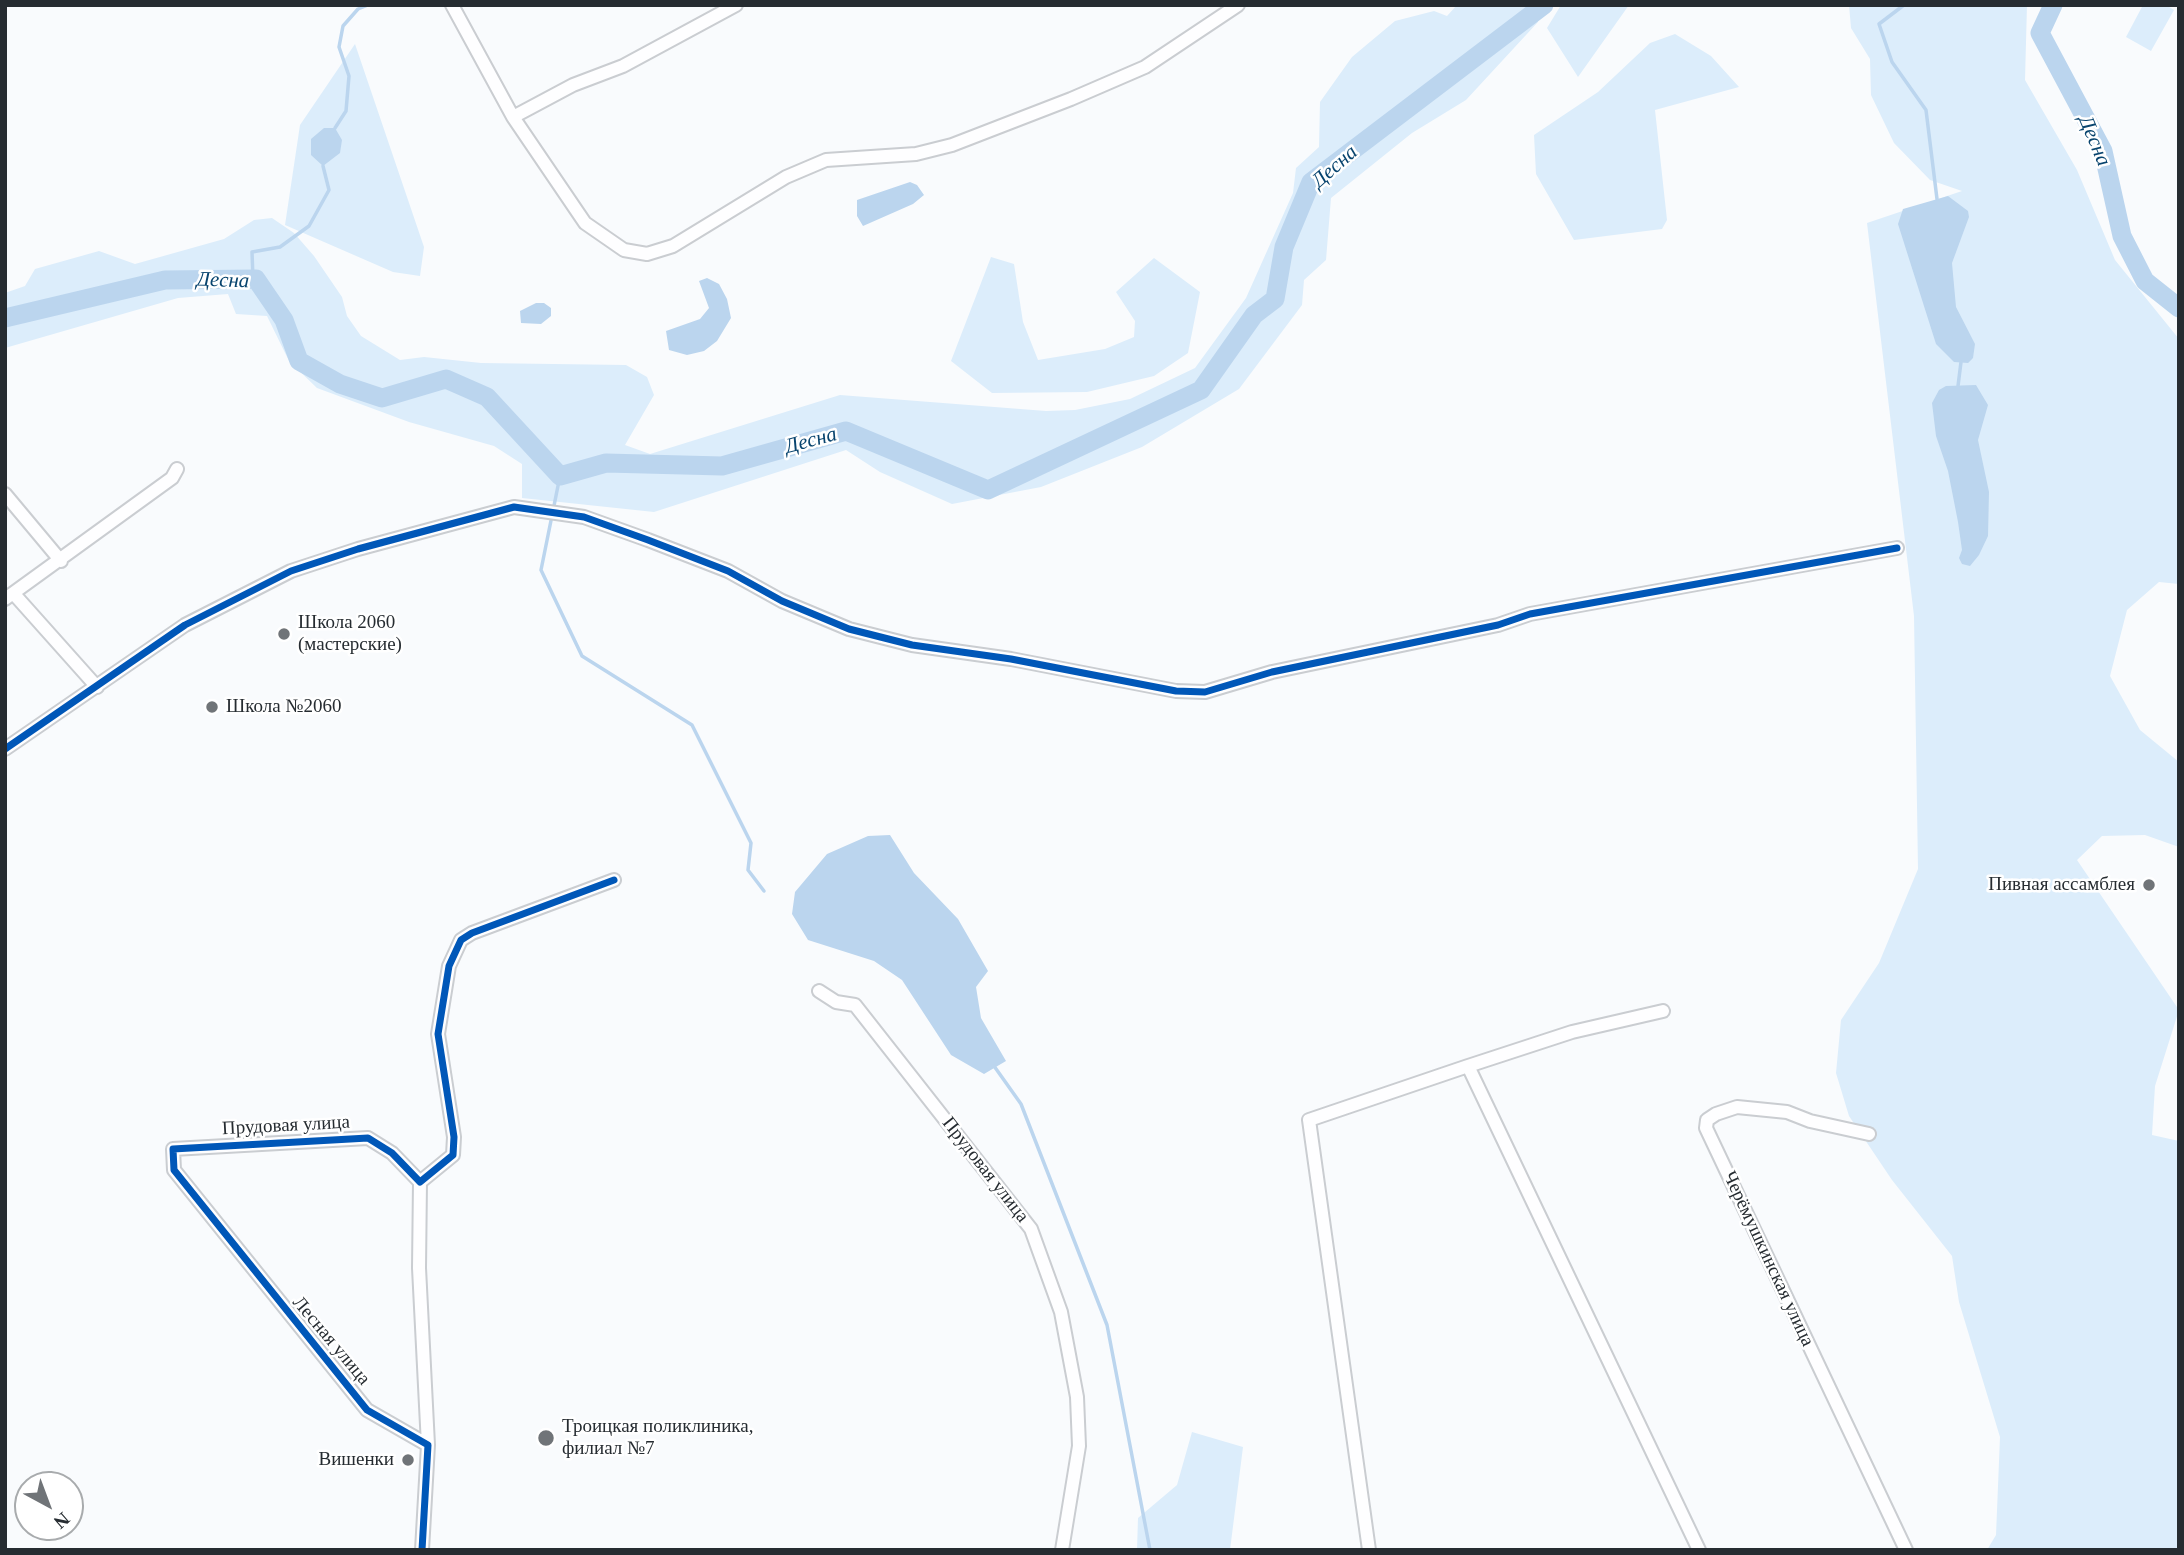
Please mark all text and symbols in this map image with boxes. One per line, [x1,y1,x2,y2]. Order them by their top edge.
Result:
water label: Десна [2072,112,2116,170]
water label: Десна [1307,140,1363,194]
water label: Десна [196,267,250,295]
water label: Десна [782,422,840,460]
place label: Школа 2060 (мастерские) [298,612,402,656]
marker: Школа 2060 (мастерские) [276,626,292,642]
place label: Школа №2060 [226,696,341,718]
marker: Школа №2060 [204,699,220,715]
place label: Пивная ассамблея [1988,874,2135,896]
marker: Пивная ассамблея [2141,877,2157,893]
street label: Прудовая улица [221,1111,351,1141]
street label: Прудовая улица [937,1113,1033,1227]
street label: Черёмушкинская улица [1717,1168,1819,1350]
street label: Лесная улица [287,1292,375,1390]
place label: Троицкая поликлиника, филиал №7 [562,1416,753,1460]
marker: Троицкая поликлиника, филиал №7 [536,1428,556,1448]
place label: Вишенки [319,1449,394,1471]
marker: Вишенки [400,1452,416,1468]
north arrow [14,1471,84,1541]
text: N [50,1508,74,1533]

